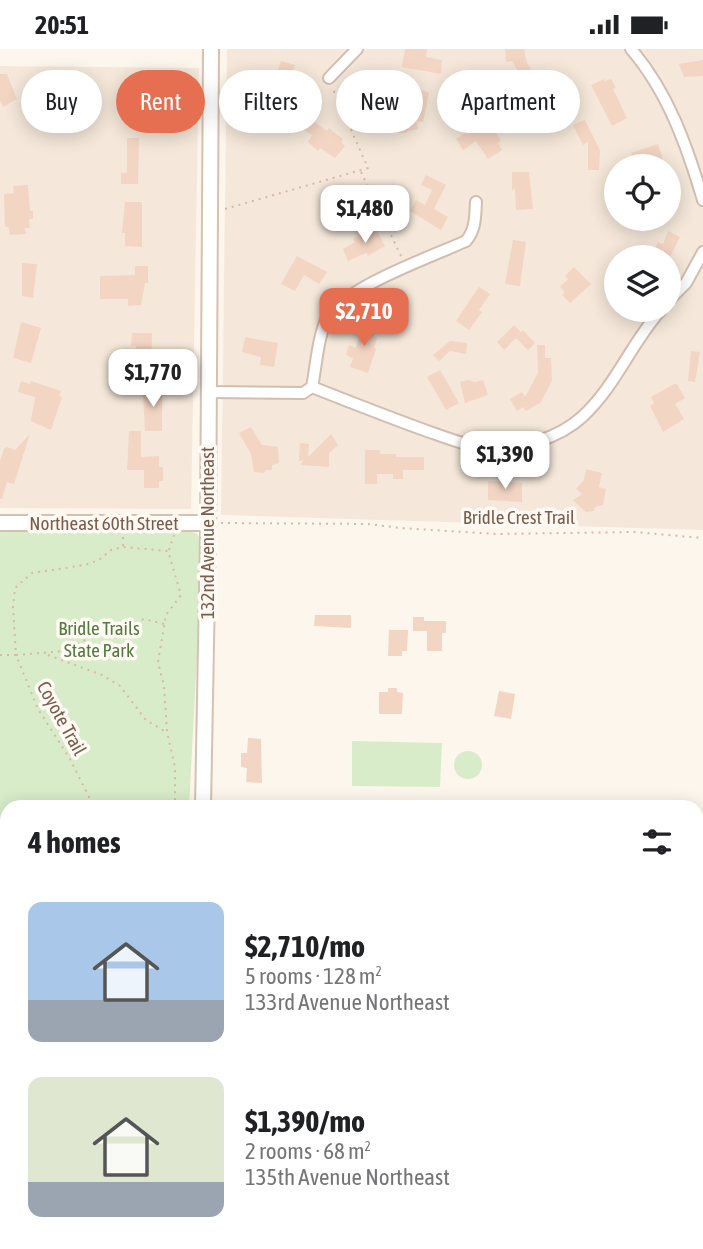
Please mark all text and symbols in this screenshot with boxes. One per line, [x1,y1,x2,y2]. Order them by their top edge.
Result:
text: 20:51 [35,10,89,40]
chip: Buy [21,70,102,133]
chip: Rent [116,70,205,133]
chip: Filters [219,70,322,133]
chip: New [336,70,423,133]
chip: Apartment [437,70,580,133]
map controls [604,154,681,322]
button: locate [604,154,681,231]
pin: $1,480 [308,185,422,245]
text: $1,480 [337,195,394,221]
button: layers [604,245,681,322]
pin: $2,710 [307,289,421,348]
text: $2,710 [336,298,393,324]
pin: $1,770 [96,349,210,409]
text: $1,770 [125,359,182,385]
pin: $1,390 [448,431,562,491]
text: $1,390 [477,441,534,467]
street label: 132nd Avenue Northeast [196,447,218,619]
street label: Bridle Crest Trail [463,506,575,528]
street label: Northeast 60th Street [29,512,179,534]
park label: Bridle Trails State Park [58,617,140,661]
street label: Coyote Trail [33,677,91,759]
icon: filters [638,823,676,861]
text: 4 homes [28,825,121,859]
text: $2,710/mo [245,929,365,963]
icon: home [84,930,168,1014]
text: 5 rooms · 128 m² [245,963,382,989]
text: 133rd Avenue Northeast [245,989,450,1015]
text: $1,390/mo [245,1104,365,1138]
icon: home [84,1105,168,1189]
text: 2 rooms · 68 m² [245,1138,371,1164]
text: 135th Avenue Northeast [245,1164,450,1190]

